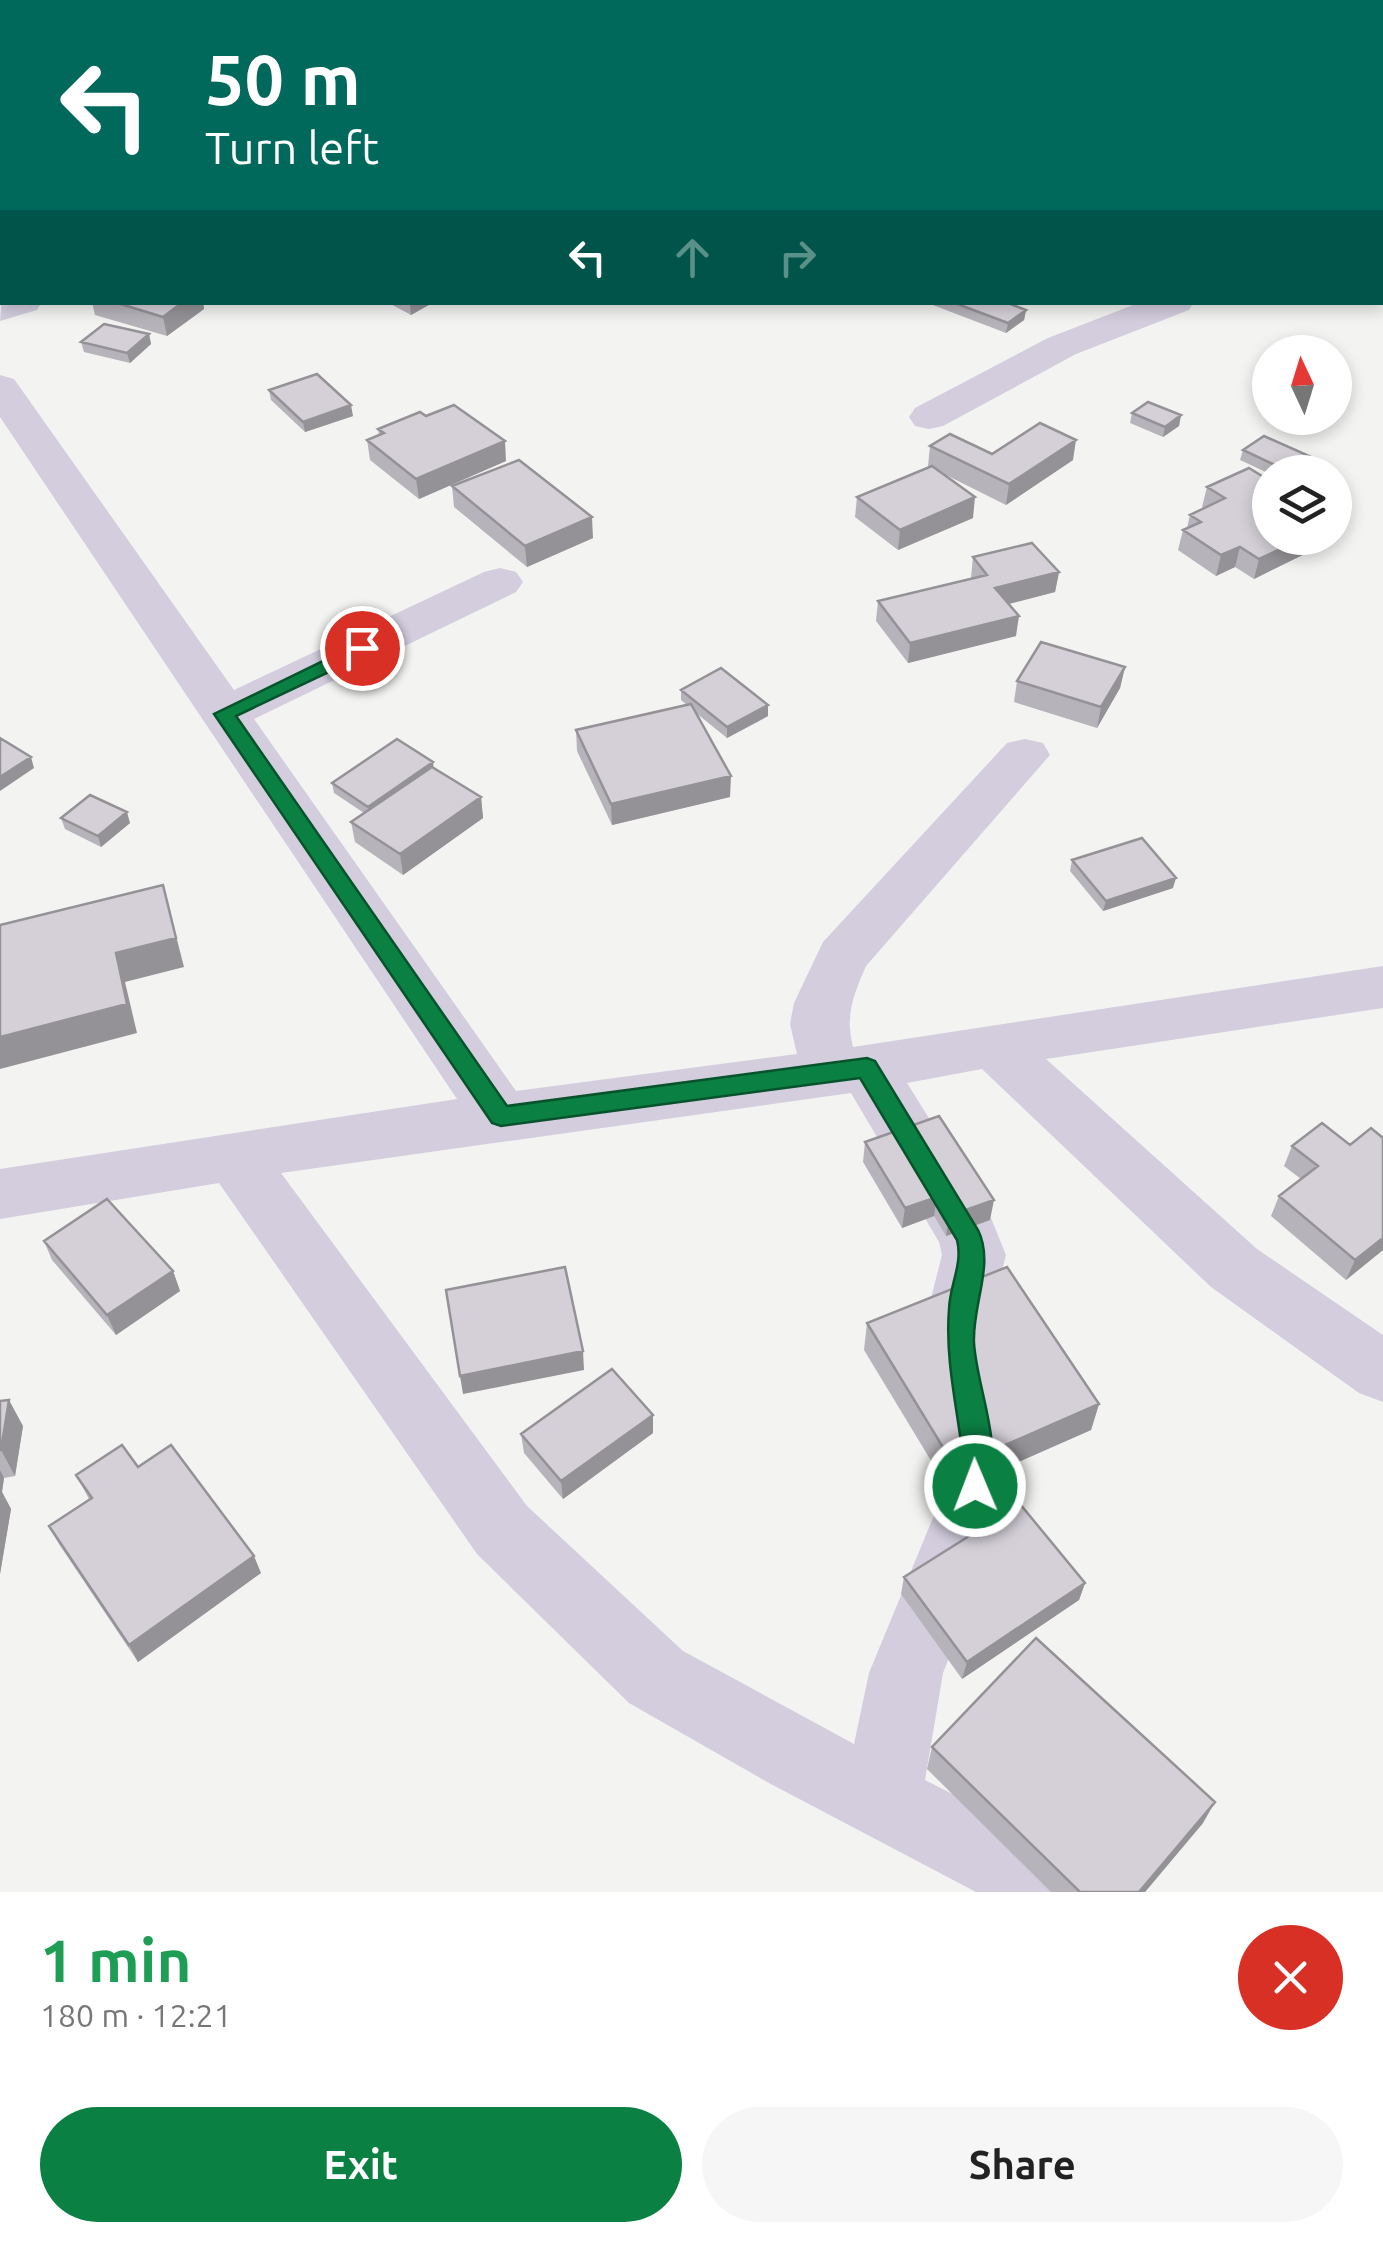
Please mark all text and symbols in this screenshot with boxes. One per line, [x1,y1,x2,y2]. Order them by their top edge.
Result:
icon: left [40,40,170,170]
text: 50 m [205,40,361,118]
text: Turn left [205,122,379,173]
icon: left [560,230,615,285]
icon: ahead [665,230,720,285]
icon: right [770,230,825,285]
north arrow [1252,335,1352,435]
map controls [1252,335,1352,555]
button: layers [1252,455,1352,555]
pin [320,606,405,691]
icon: arrive [335,621,390,676]
position arrow [923,1434,1027,1538]
button: close [1238,1925,1343,2030]
text: 1 min [40,1926,192,1993]
text: 180 m · 12:21 [40,1997,232,2033]
button: Exit [40,2107,682,2222]
button: Share [702,2107,1343,2222]

